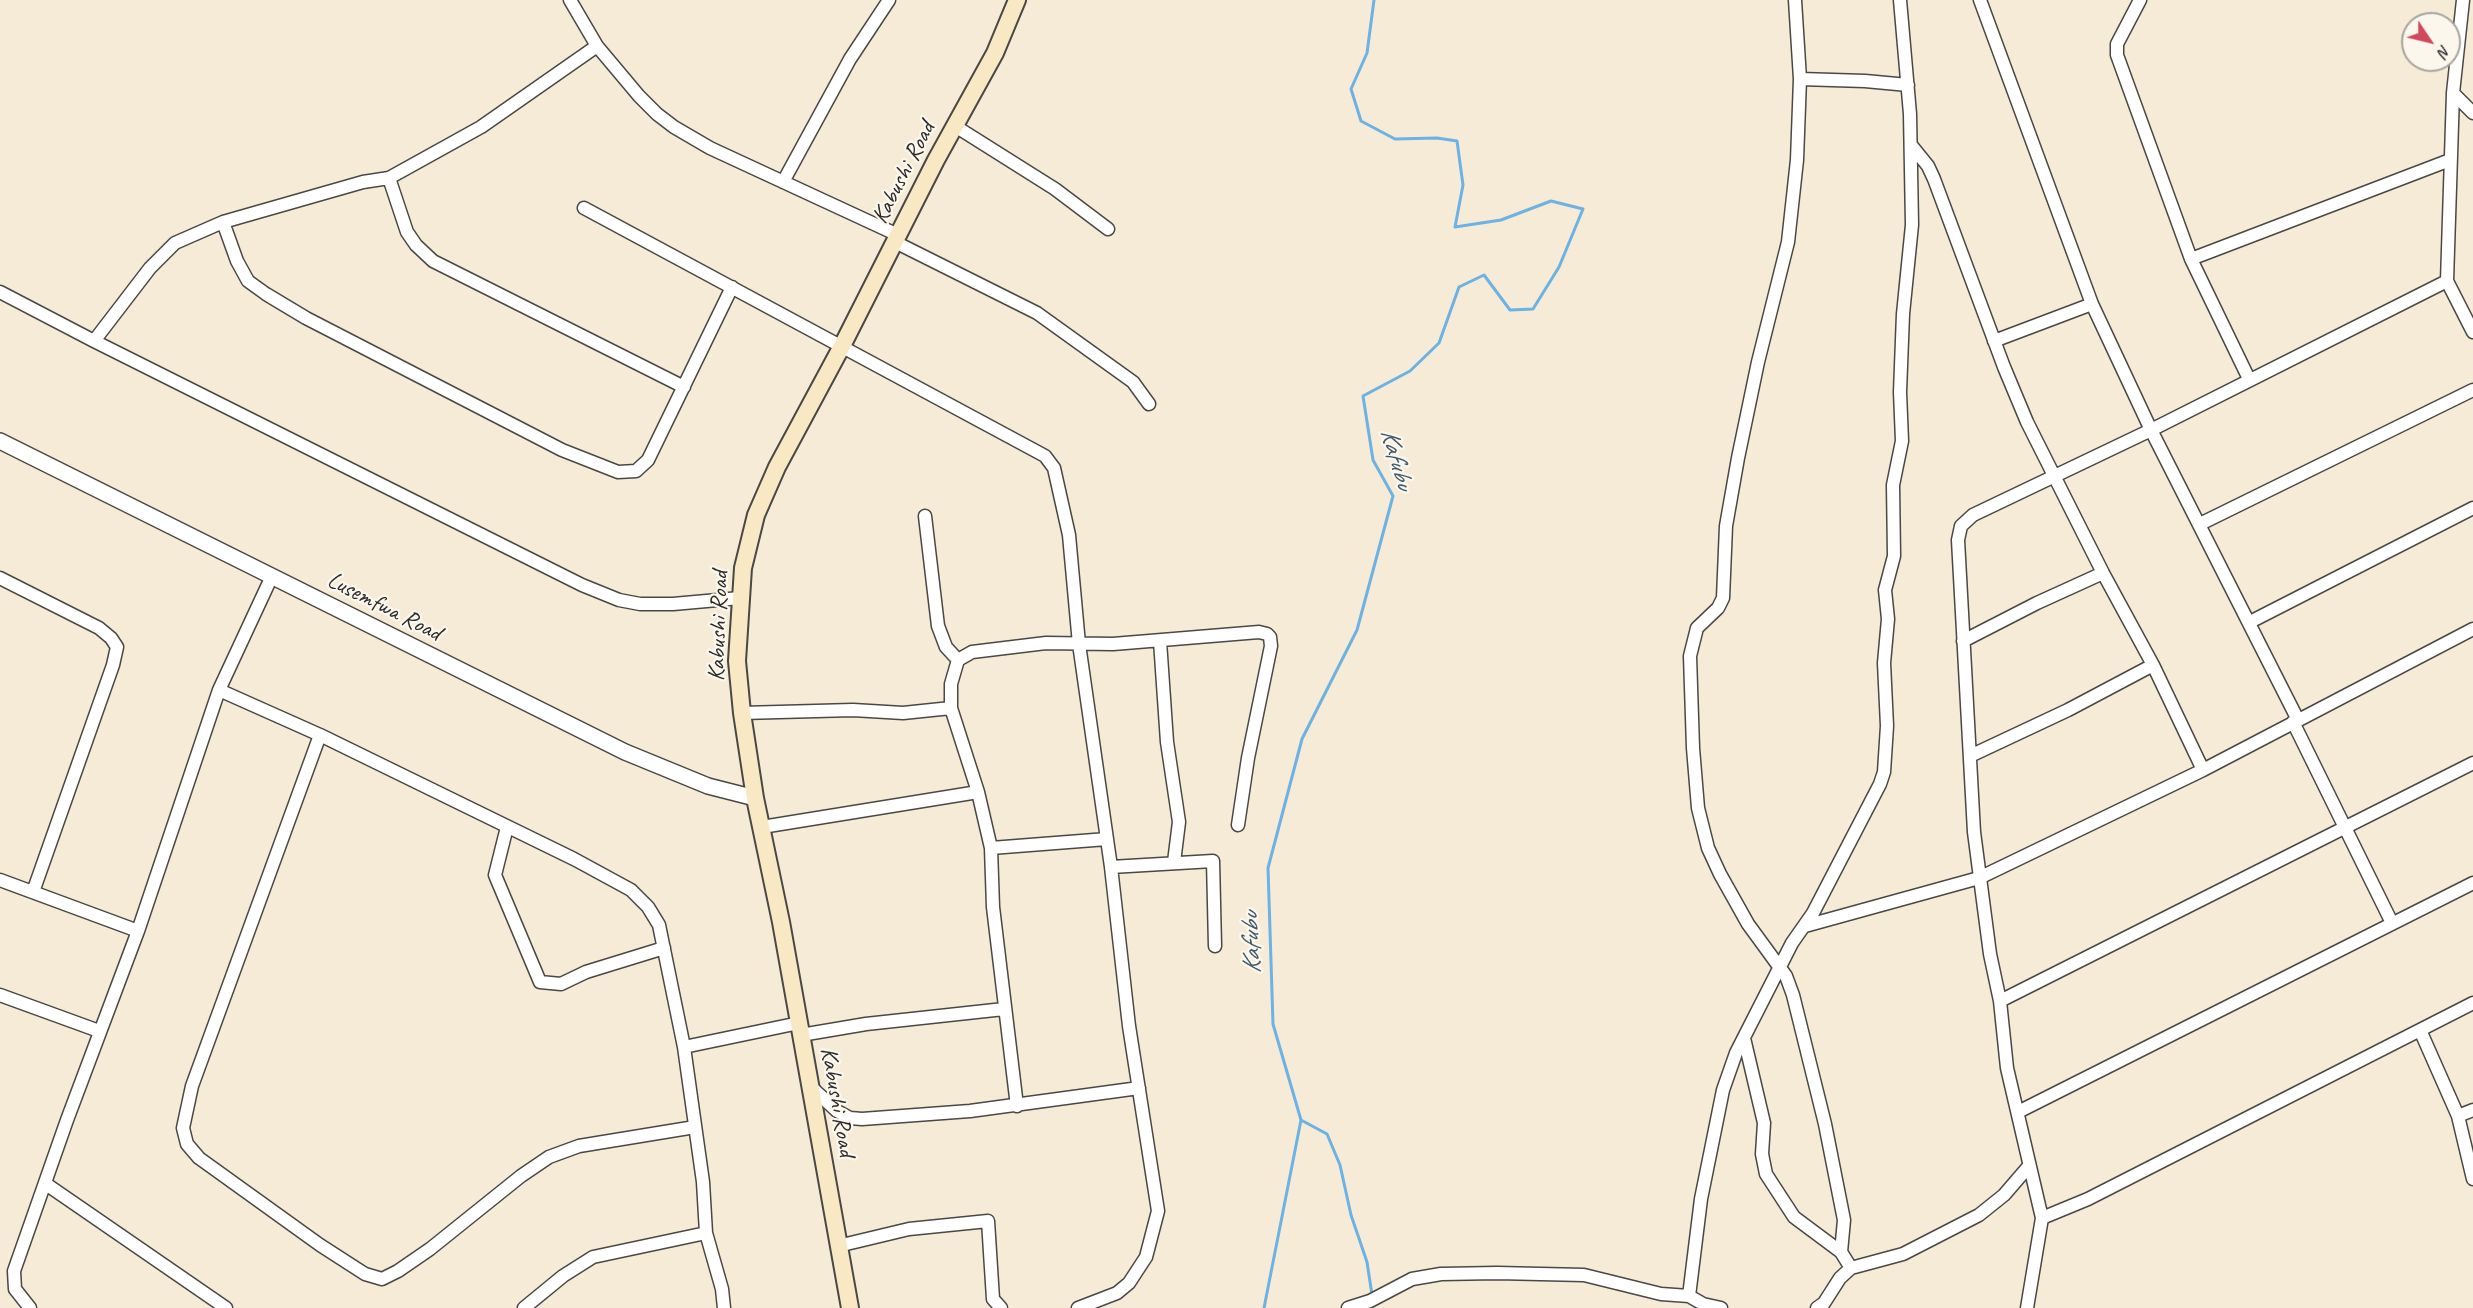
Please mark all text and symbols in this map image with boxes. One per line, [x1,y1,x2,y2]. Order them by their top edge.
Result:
north arrow [2401,12,2461,72]
text: N [2433,41,2455,61]
street label: Kabushi Road [866,117,942,229]
water label: Kafubu [1373,425,1419,493]
street label: Lusemfwa Road [322,566,446,648]
street label: Kabushi Road [703,570,735,682]
water label: Kafubu [1235,912,1269,974]
street label: Kabushi Road [813,1045,861,1159]

